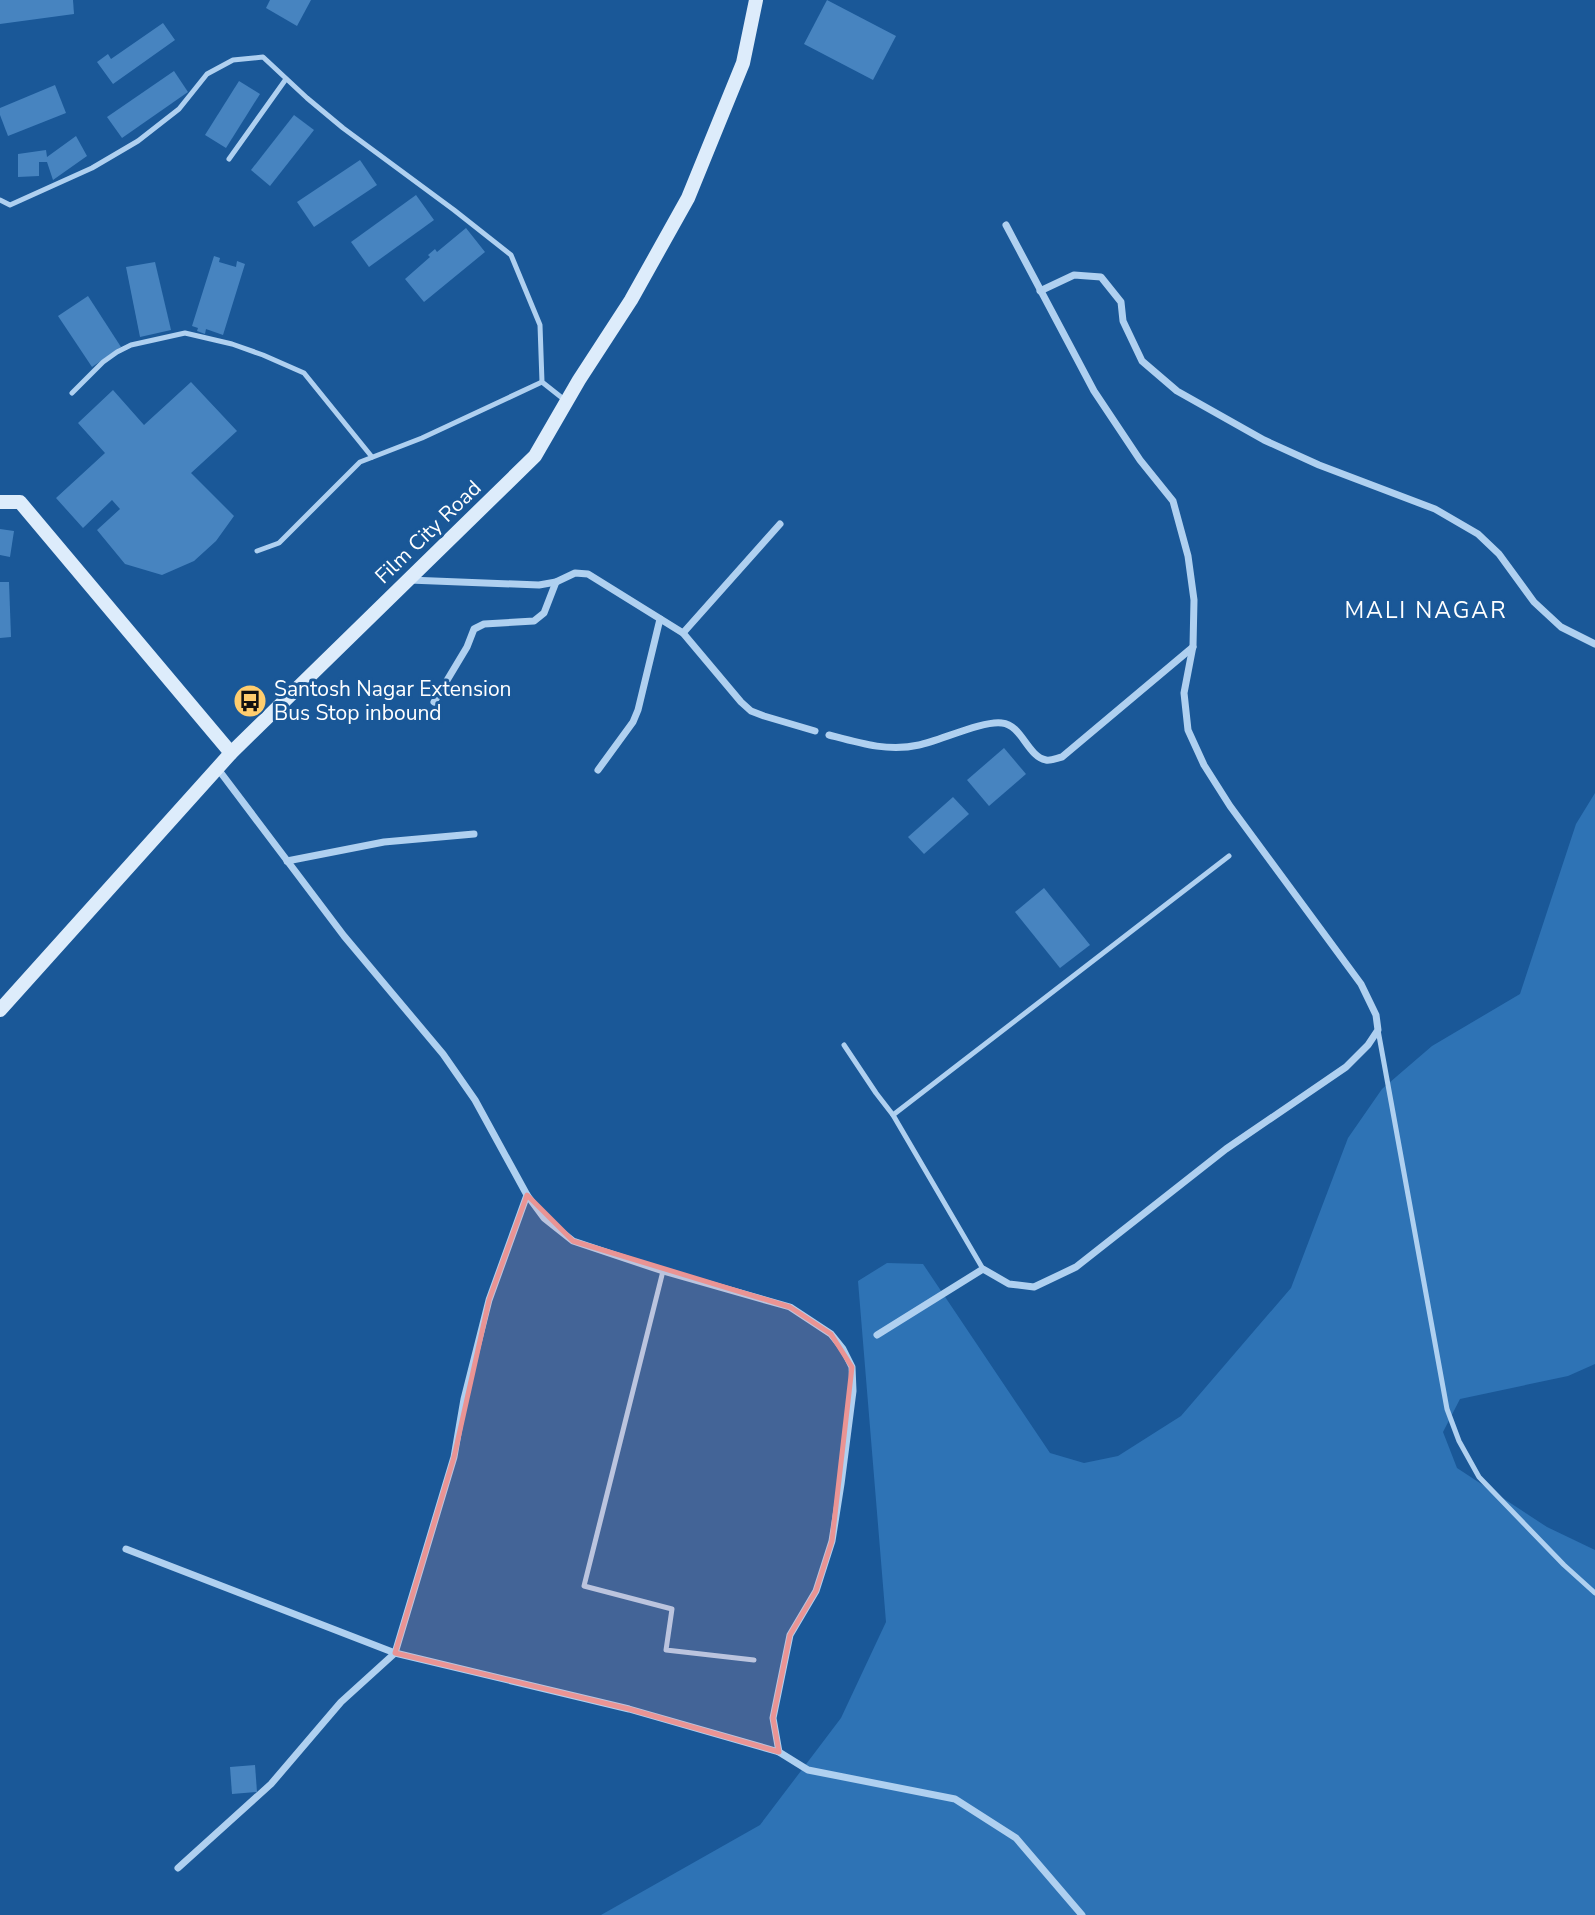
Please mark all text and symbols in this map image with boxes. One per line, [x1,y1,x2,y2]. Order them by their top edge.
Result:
street label: Film City Road [369,474,487,590]
district label: MALI NAGAR [1344,595,1508,626]
place label: Santosh Nagar Extension Bus Stop inbound [274,675,512,727]
bus stop icon: Santosh Nagar Extension Bus Stop inbound [231,682,269,720]

